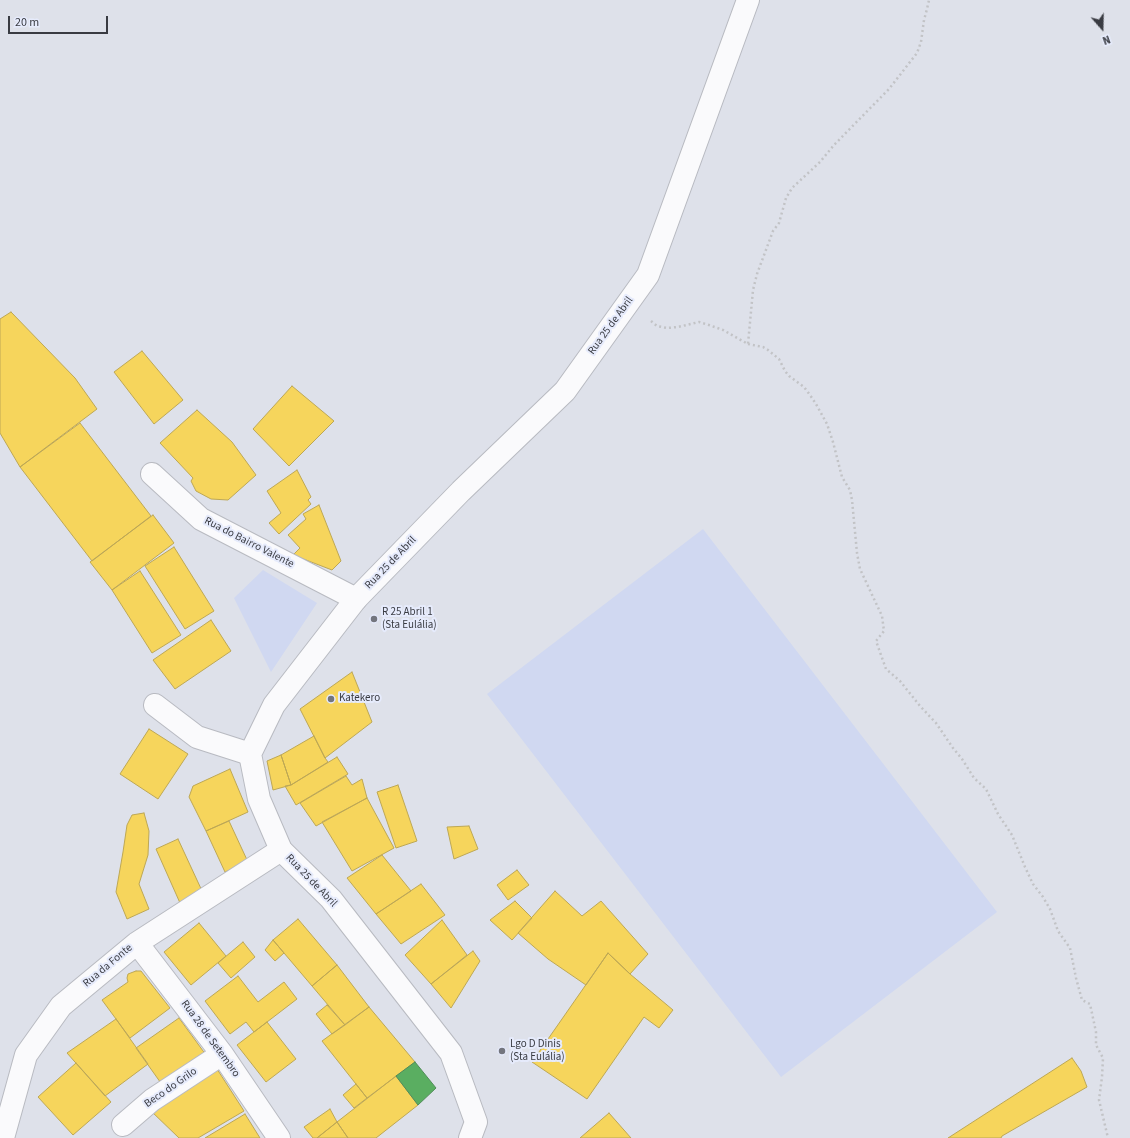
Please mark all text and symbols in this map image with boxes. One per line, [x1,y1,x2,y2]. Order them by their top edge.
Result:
scale bar [10,8,110,34]
north arrow [1082,8,1122,48]
text: 20 m [15,14,39,31]
text: N [1100,31,1112,48]
street label: Rua 25 de Abril [586,295,636,357]
street label: Rua do Bairro Valente [202,515,296,571]
street label: Rua 25 de Abril [363,534,419,592]
place label: R 25 Abril 1 (Sta Eulália) [382,606,437,632]
marker: R 25 Abril 1 (Sta Eulália) [369,614,379,624]
place label: Katekero [339,692,380,706]
marker: Katekero [326,694,336,704]
street label: Rua 25 de Abril [283,852,339,910]
street label: Rua da Fonte [81,942,135,990]
street label: Rua 28 de Setembro [178,998,242,1080]
place label: Lgo D Dinis (Sta Eulália) [510,1038,565,1064]
marker: Lgo D Dinis (Sta Eulália) [497,1046,507,1056]
street label: Beco do Grilo [142,1065,200,1111]

